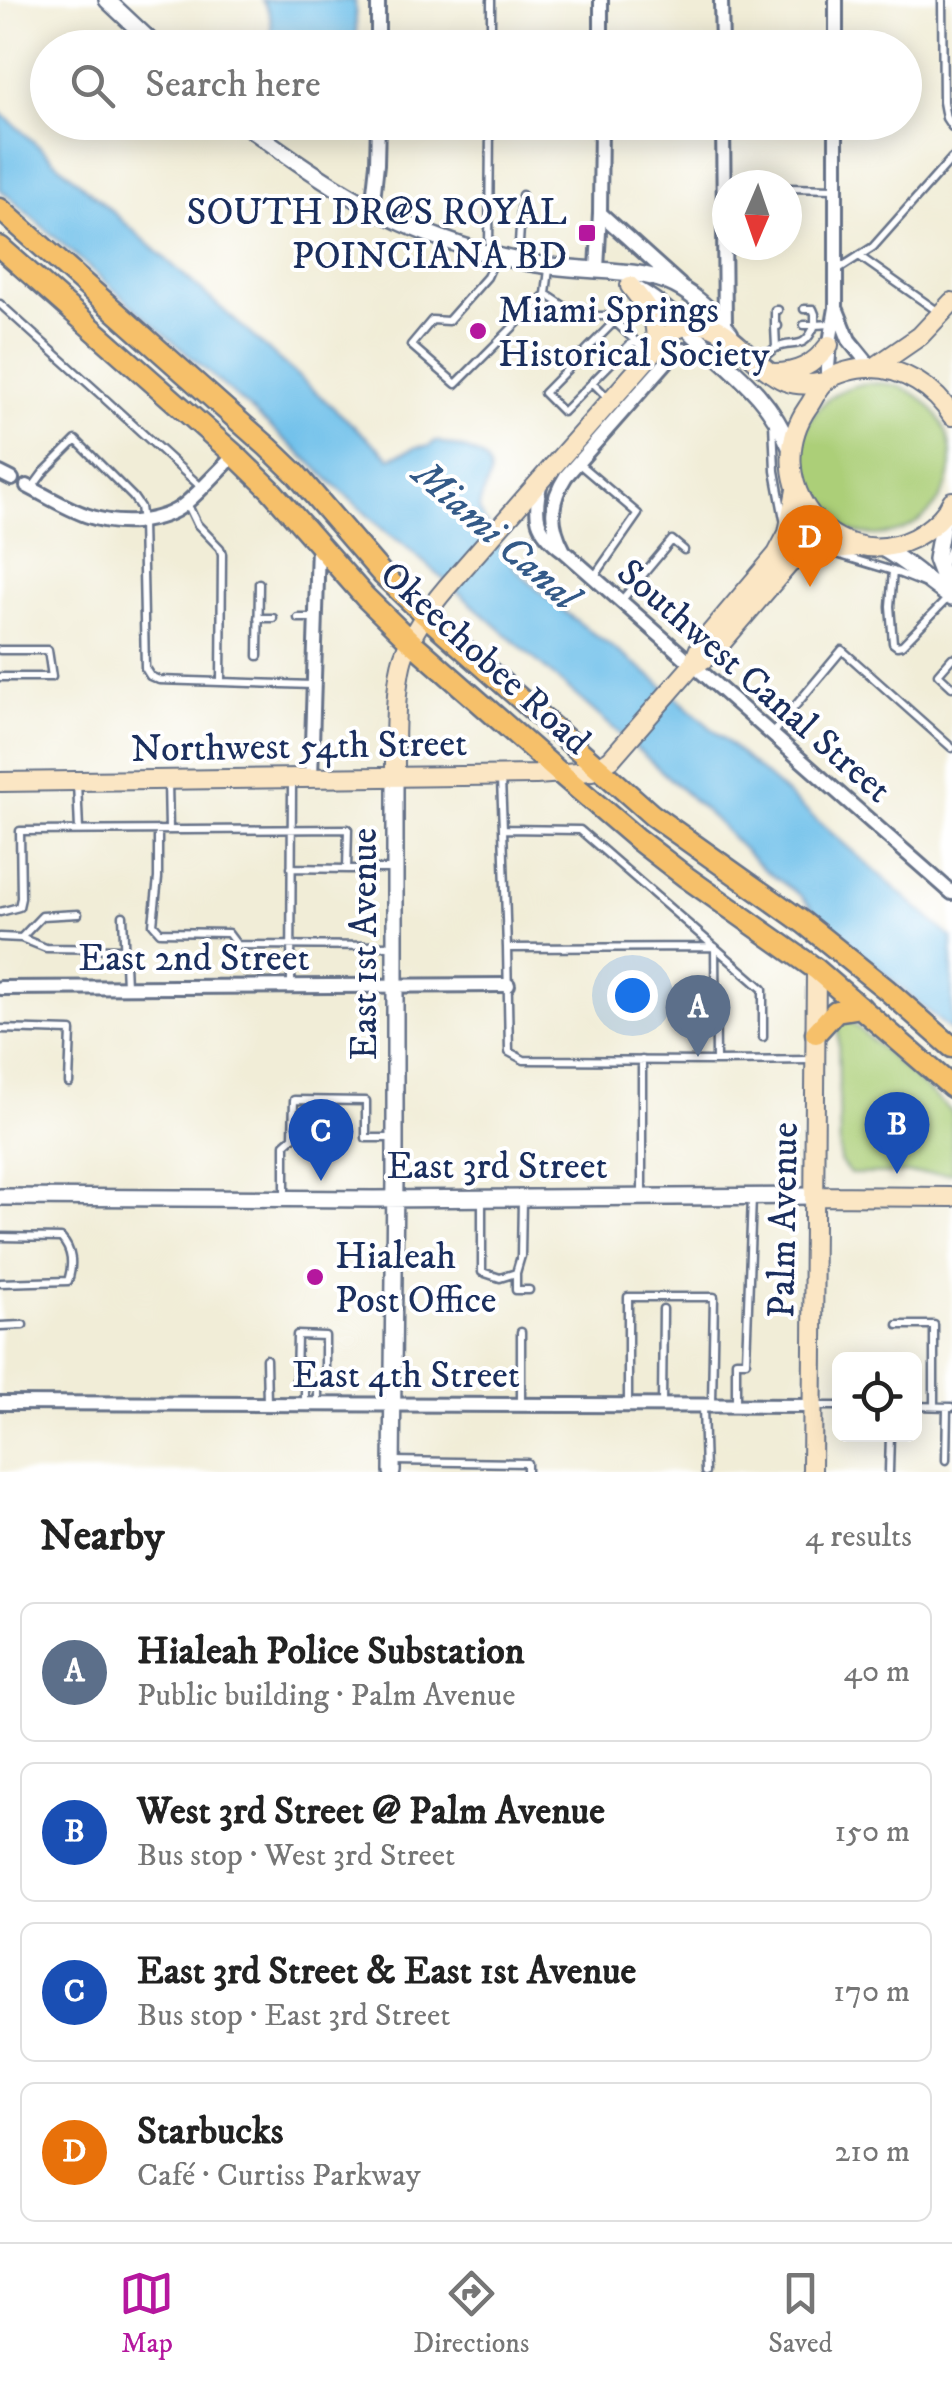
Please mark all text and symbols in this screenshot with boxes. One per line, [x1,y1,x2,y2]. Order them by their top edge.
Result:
search box [30,30,922,140]
icon: search [65,58,120,113]
text: Search here [145,61,321,109]
north arrow [712,170,802,260]
place label: SOUTH DR@S ROYAL POINCIANA BD [186,189,567,281]
marker: SOUTH DR@S ROYAL POINCIANA BD [576,222,598,244]
place label: Miami Springs Historical Society [498,287,770,379]
marker: Miami Springs Historical Society [467,320,489,342]
water label: Miami Canal [399,448,591,624]
pin: D [778,504,842,587]
street label: Southwest Canal Street [606,549,901,814]
street label: Okeechobee Road [369,551,600,766]
street label: Northwest 54th Street [130,720,468,774]
street label: East 1st Avenue [341,828,389,1060]
street label: East 2nd Street [78,935,310,983]
your location [607,970,658,1021]
pin: A [666,974,730,1057]
pin: B [864,1092,930,1174]
pin: C [288,1098,354,1181]
street label: Palm Avenue [758,1122,810,1318]
street label: East 3rd Street [386,1143,608,1191]
place label: Hialeah Post Office [335,1233,496,1325]
marker: Hialeah Post Office [304,1266,326,1288]
street label: East 4th Street [292,1352,520,1400]
map controls [832,1352,922,1442]
button: locate [832,1352,922,1442]
text: Nearby [40,1511,164,1563]
text: 4 results [805,1517,912,1557]
text: Hialeah Police Substation [137,1628,525,1676]
text: A [64,1652,85,1692]
text: 40 m [843,1652,910,1692]
text: Public building · Palm Avenue [137,1676,516,1716]
text: West 3rd Street @ Palm Avenue [137,1788,605,1836]
text: B [64,1812,85,1852]
text: 150 m [834,1812,910,1852]
text: Bus stop · West 3rd Street [137,1836,455,1876]
text: East 3rd Street & East 1st Avenue [137,1948,636,1996]
text: C [64,1972,85,2012]
text: 170 m [833,1972,910,2012]
text: Bus stop · East 3rd Street [137,1996,451,2036]
text: Starbucks [137,2108,283,2156]
text: D [63,2132,86,2172]
text: 210 m [835,2132,910,2172]
text: Café · Curtiss Parkway [137,2156,421,2196]
tab: Map [119,2266,174,2361]
tab: Directions [413,2266,529,2361]
tab: Saved [768,2266,833,2361]

